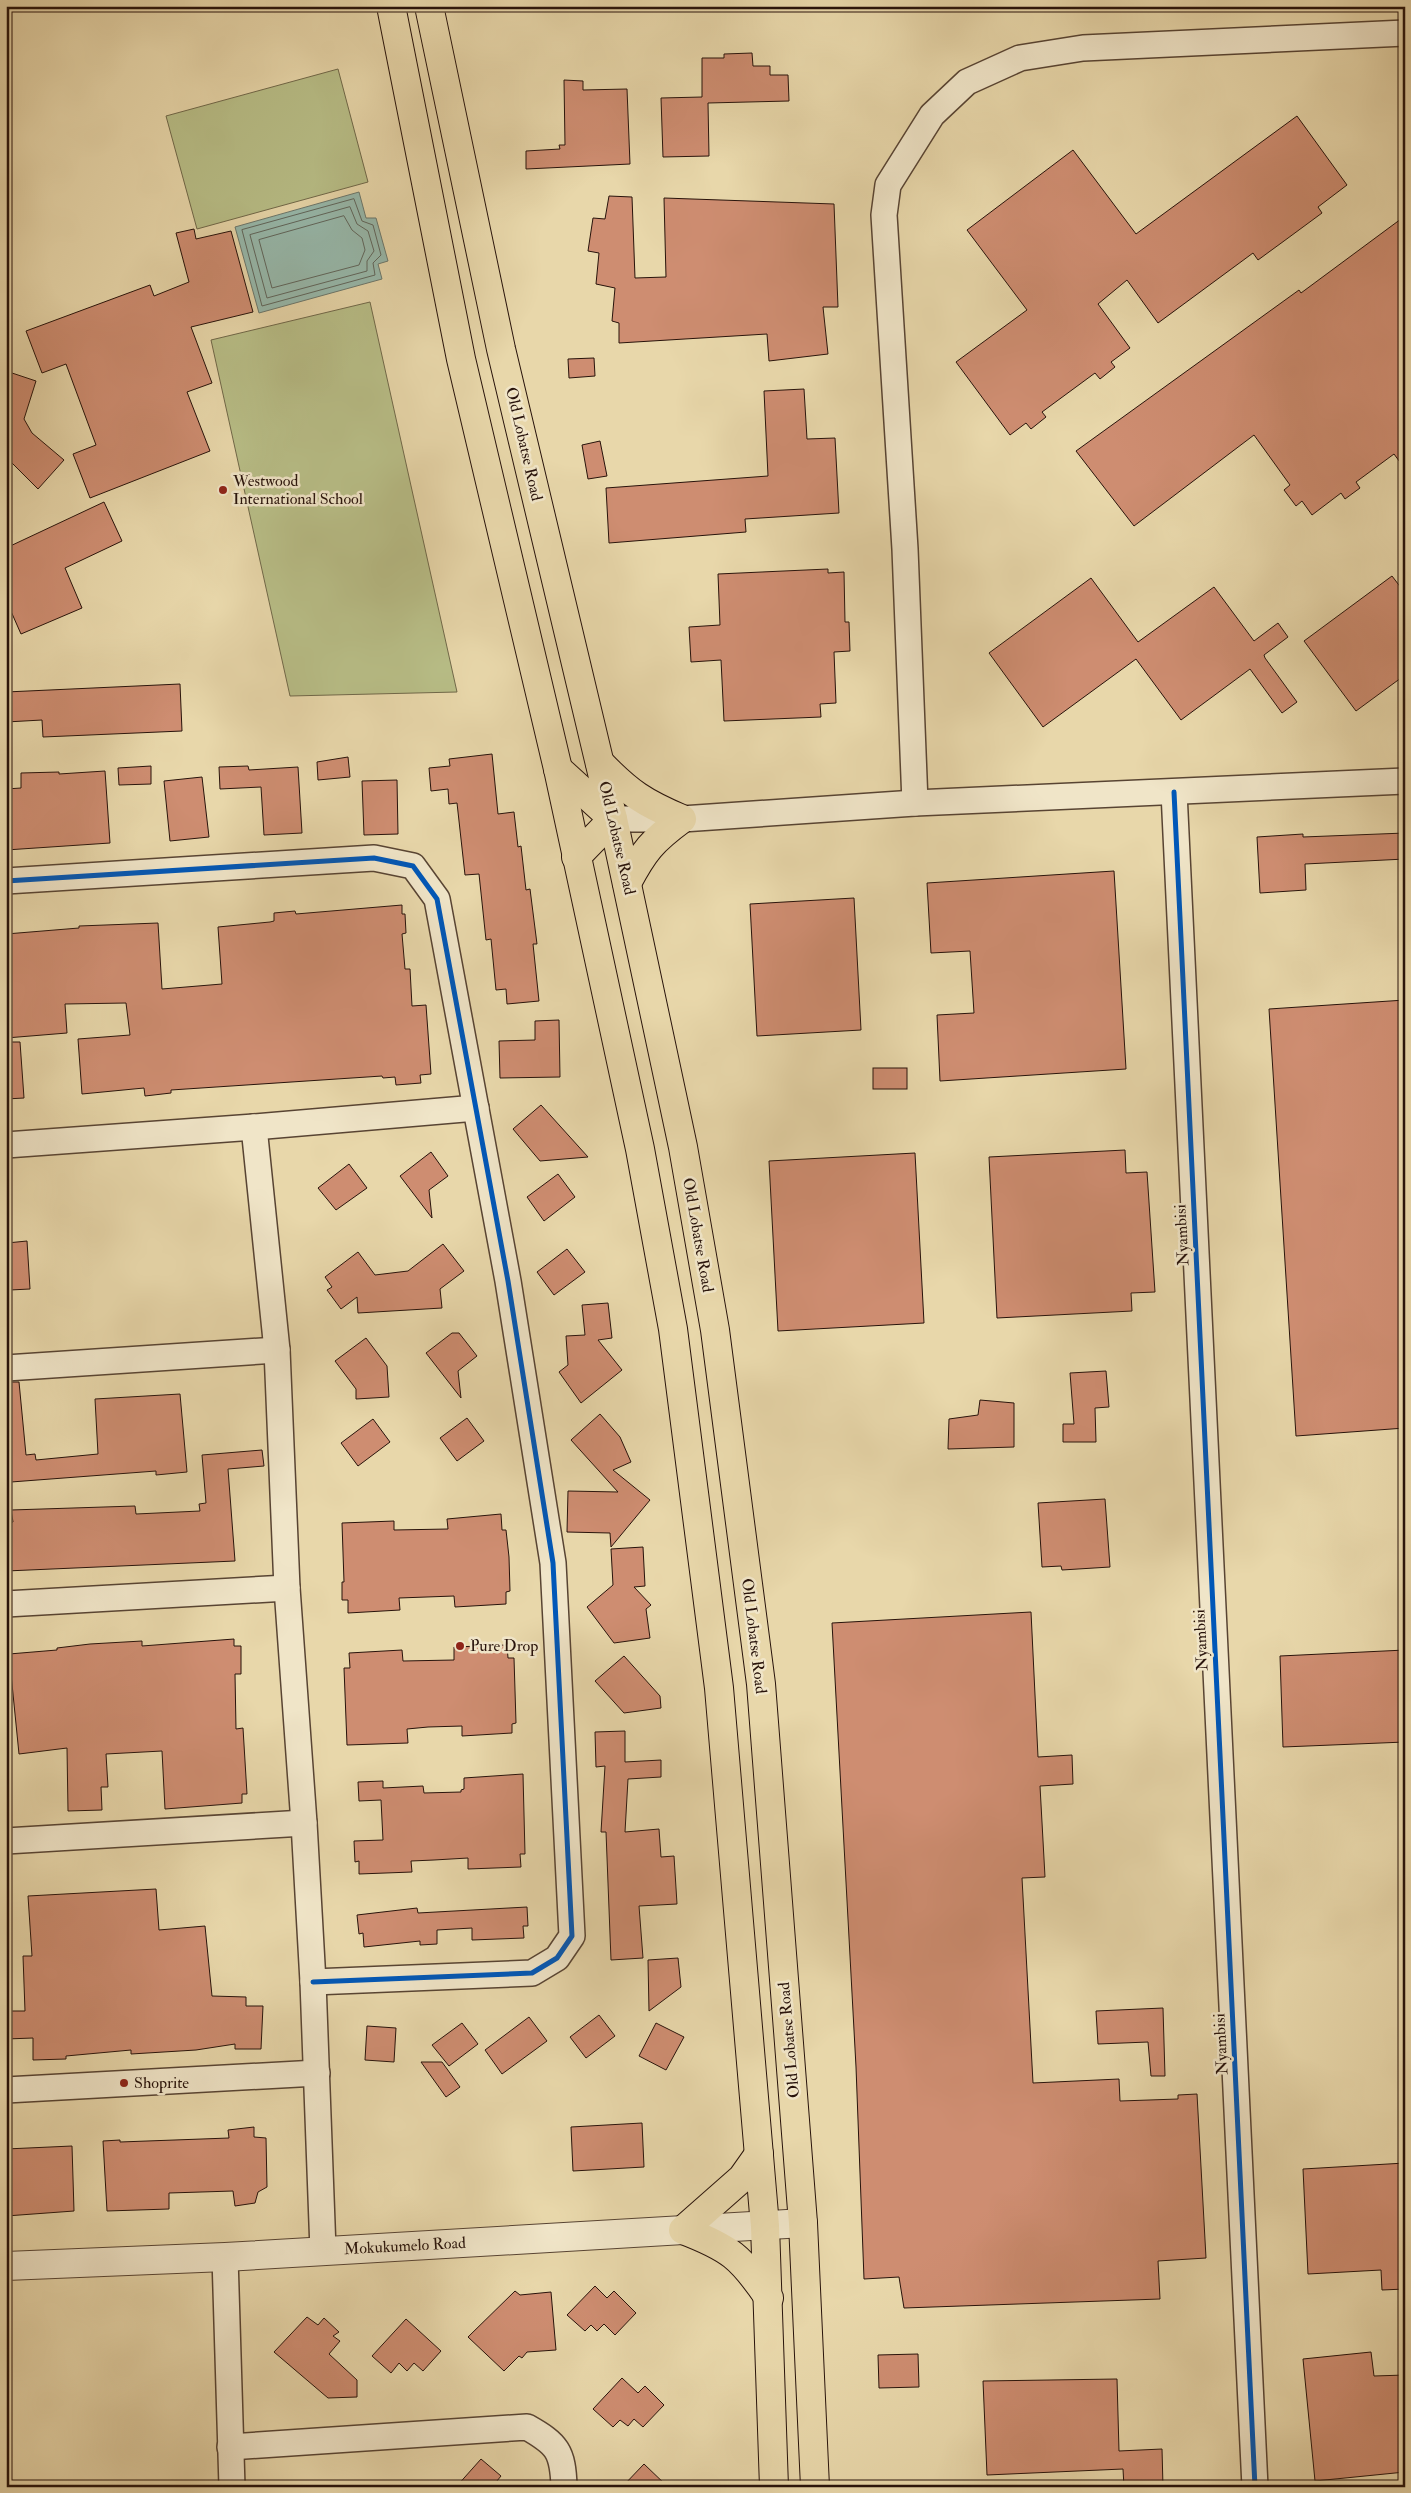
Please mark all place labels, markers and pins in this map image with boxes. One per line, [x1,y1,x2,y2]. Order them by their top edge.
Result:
place label: Westwood International School [232,471,363,509]
marker: Westwood International School [217,484,229,496]
place label: Pure Drop [470,1636,538,1657]
marker: Pure Drop [454,1640,466,1652]
place label: Shoprite [134,2073,189,2094]
marker: Shoprite [118,2077,130,2089]

